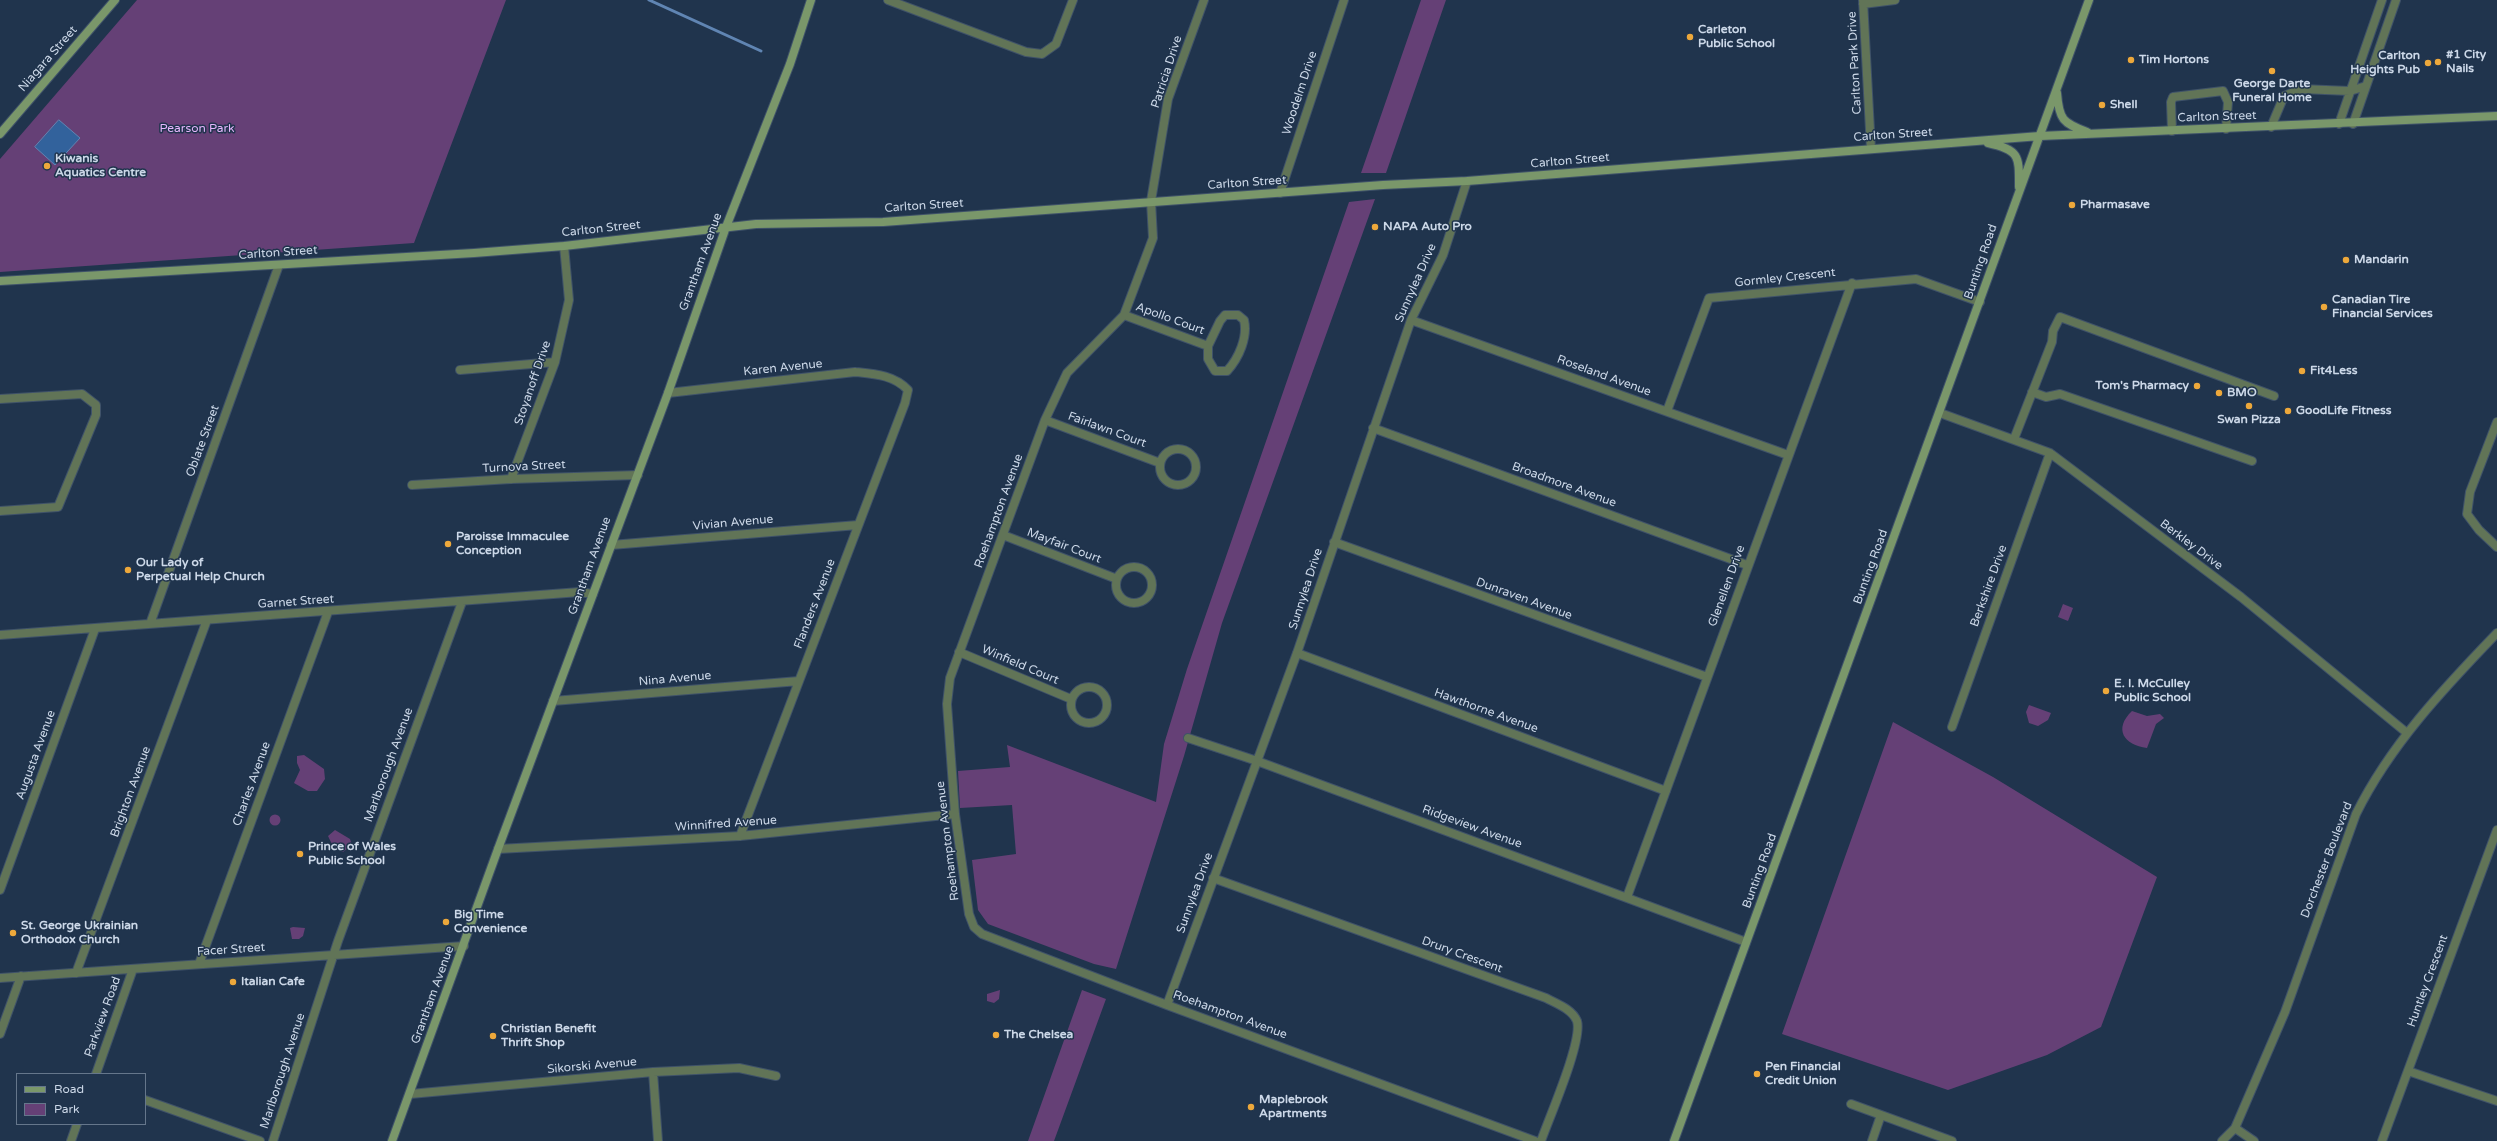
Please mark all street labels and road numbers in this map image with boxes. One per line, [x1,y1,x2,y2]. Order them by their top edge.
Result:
street label: Carlton Park Drive [1845,11,1865,115]
street label: Niagara Street [16,23,80,95]
street label: Patricia Drive [1149,34,1185,110]
street label: Woodelm Drive [1280,49,1320,137]
street label: Carlton Street [2177,108,2257,126]
street label: Carlton Street [1853,125,1933,145]
street label: Carlton Street [1530,150,1610,172]
street label: Carlton Street [1207,173,1287,193]
street label: Carlton Street [884,196,964,216]
street label: Grantham Avenue [677,211,725,313]
street label: Carlton Street [561,218,641,240]
street label: Bunting Road [1961,223,2001,301]
street label: Sunnylea Drive [1392,241,1440,325]
street label: Carlton Street [238,243,318,263]
street label: Gormley Crescent [1734,266,1836,290]
street label: Apollo Court [1134,300,1206,338]
street label: Stoyanoff Drive [512,339,554,427]
street label: Roseland Avenue [1555,352,1653,400]
street label: Karen Avenue [743,357,823,379]
street label: Oblate Street [183,403,223,479]
street label: Fairlawn Court [1066,409,1148,451]
street label: Roehampton Avenue [972,452,1026,570]
street label: Turnova Street [482,458,566,476]
street label: Broadmore Avenue [1510,459,1618,511]
street label: Vivian Avenue [692,512,774,534]
street label: Grantham Avenue [566,515,614,617]
street label: Berkley Drive [2157,517,2225,573]
street label: Mayfair Court [1025,525,1103,567]
street label: Bunting Road [1851,528,1891,606]
street label: Glenellen Drive [1706,543,1748,629]
street label: Berkshire Drive [1968,543,2010,629]
street label: Sunnylea Drive [1286,546,1326,632]
street label: Flanders Avenue [791,557,839,651]
street label: Dunraven Avenue [1474,575,1574,623]
street label: Garnet Street [257,592,335,612]
street label: Winfield Court [979,642,1061,688]
street label: Nina Avenue [638,669,712,689]
street label: Hawthorne Avenue [1432,686,1540,736]
street label: Marlborough Avenue [362,706,416,824]
street label: Augusta Avenue [13,708,59,802]
street label: Charles Avenue [230,740,274,828]
street label: Brighton Avenue [108,745,154,839]
street label: Roehampton Avenue [934,780,962,902]
street label: Dorchester Boulevard [2298,800,2356,920]
street label: Ridgeview Avenue [1420,802,1524,852]
street label: Winnifred Avenue [675,813,777,835]
street label: Bunting Road [1740,832,1780,910]
street label: Sunnylea Drive [1174,851,1216,935]
street label: Huntley Crescent [2405,933,2451,1029]
street label: Drury Crescent [1420,934,1504,976]
street label: Facer Street [196,940,266,960]
street label: Grantham Avenue [409,944,457,1046]
street label: Parkview Road [82,975,124,1059]
street label: Roehampton Avenue [1171,988,1289,1042]
street label: Marlborough Avenue [257,1011,309,1131]
street label: Sikorski Avenue [547,1055,637,1077]

